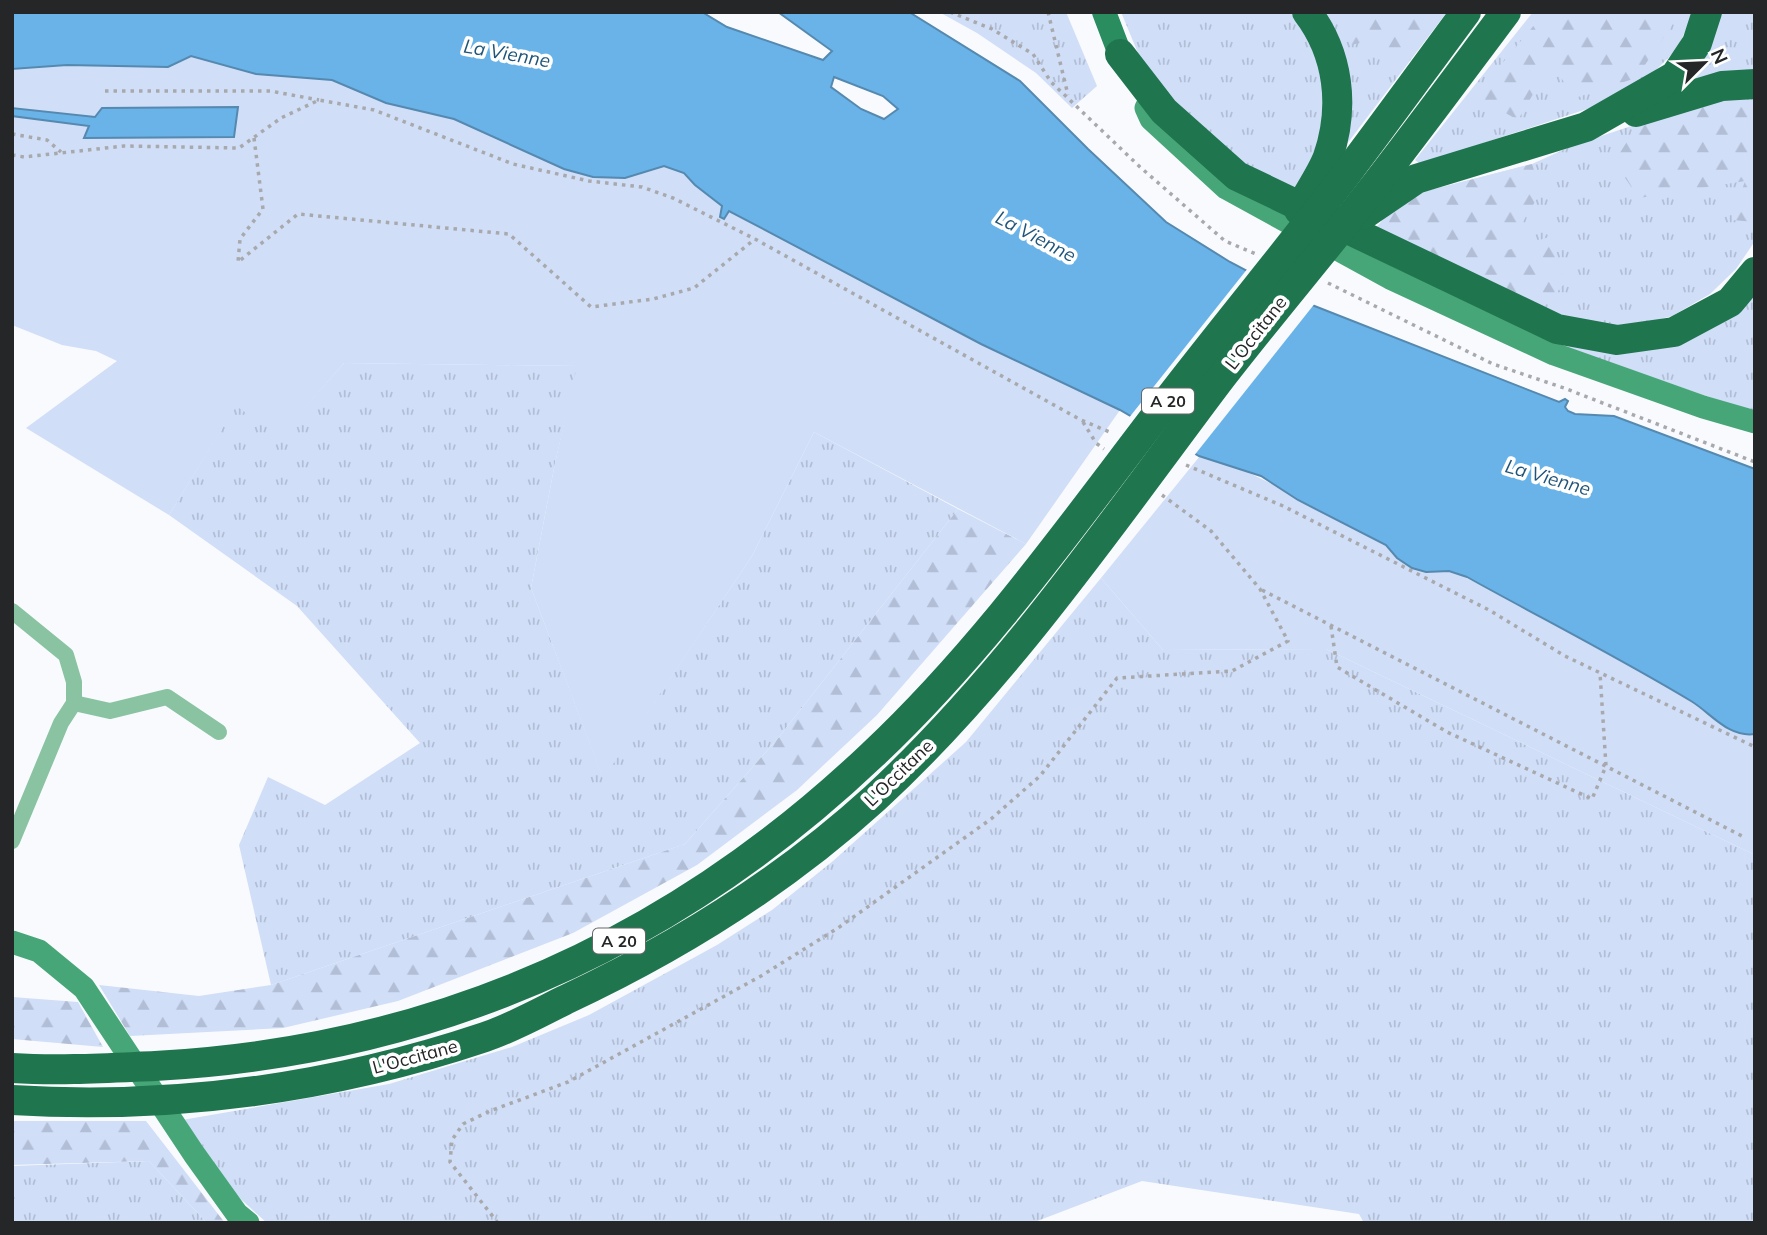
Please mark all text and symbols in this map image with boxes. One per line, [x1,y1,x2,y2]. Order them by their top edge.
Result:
north arrow [1669,28,1739,98]
water label: La Vienne [462,34,552,72]
text: N [1706,45,1733,68]
water label: La Vienne [992,205,1080,267]
street label: L'Occitane [1220,291,1291,374]
road number: A 20 [1142,388,1194,414]
water label: La Vienne [1503,453,1593,501]
street label: L'Occitane [859,734,938,811]
road number: A 20 [593,928,645,953]
street label: L'Occitane [370,1034,460,1079]

